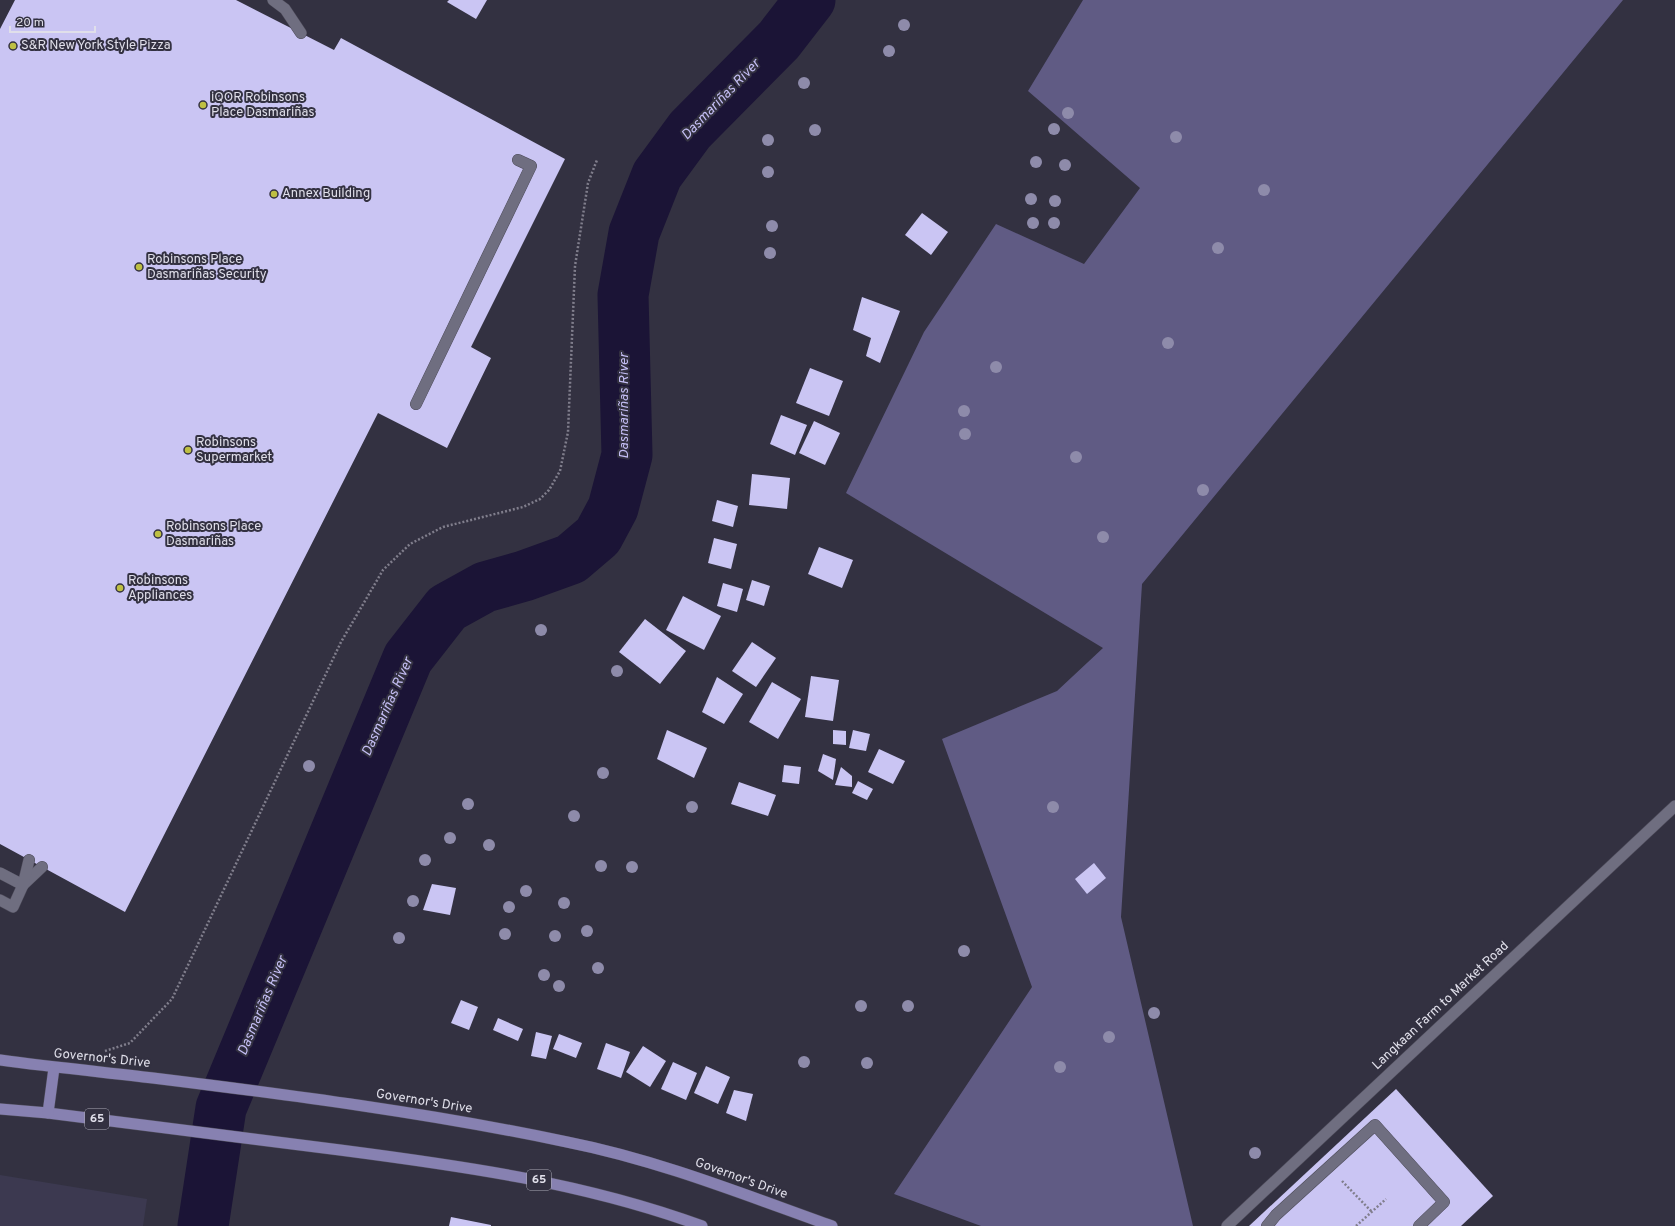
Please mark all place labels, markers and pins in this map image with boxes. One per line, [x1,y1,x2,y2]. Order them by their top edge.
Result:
place label: S&R New York Style Pizza [21,38,171,54]
marker: S&R New York Style Pizza [8,41,18,51]
place label: iQOR Robinsons Place Dasmariñas [211,90,314,121]
marker: iQOR Robinsons Place Dasmariñas [198,100,208,110]
place label: Annex Building [282,186,370,202]
marker: Annex Building [269,189,279,199]
place label: Robinsons Place Dasmariñas Security [147,252,267,283]
marker: Robinsons Place Dasmariñas Security [134,262,144,272]
place label: Robinsons Supermarket [196,435,272,466]
marker: Robinsons Supermarket [183,445,193,455]
place label: Robinsons Place Dasmariñas [166,519,261,550]
marker: Robinsons Place Dasmariñas [153,529,163,539]
place label: Robinsons Appliances [128,573,192,604]
marker: Robinsons Appliances [115,583,125,593]

